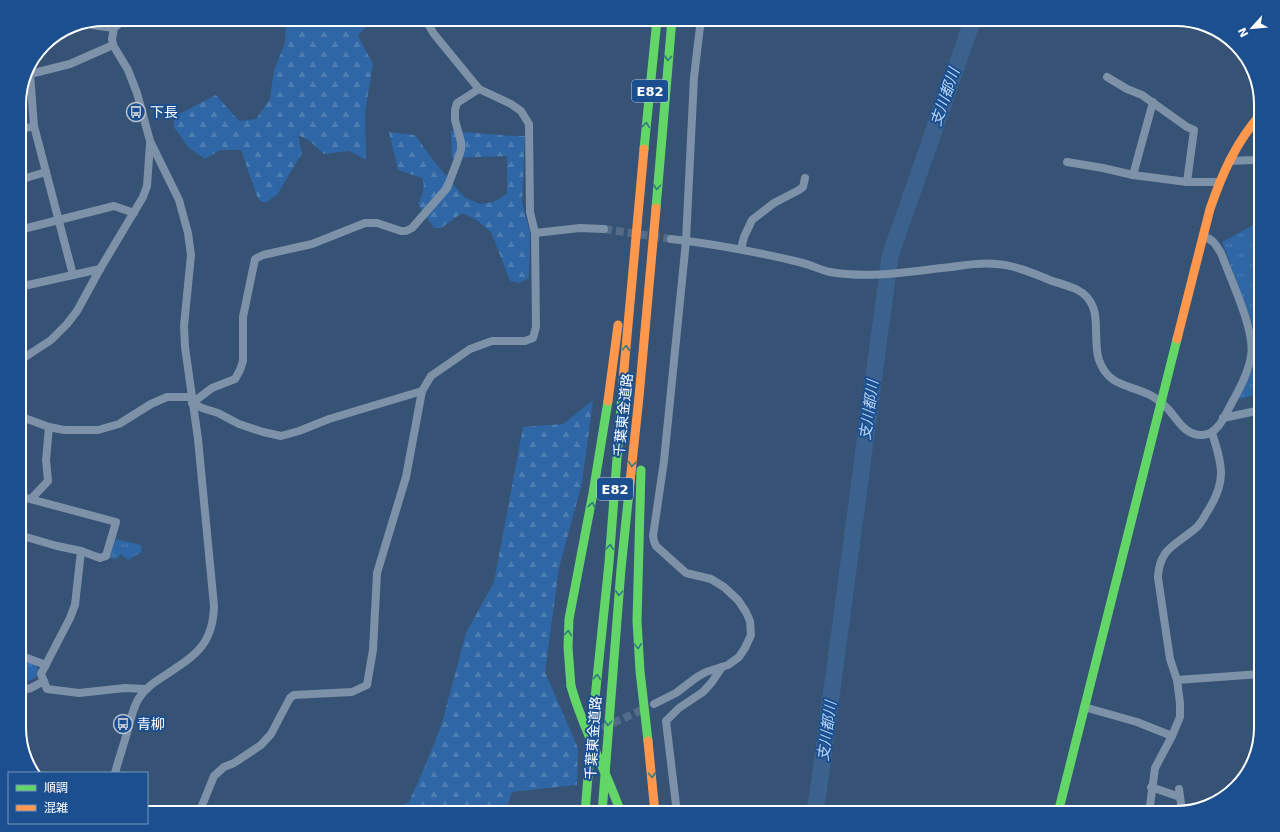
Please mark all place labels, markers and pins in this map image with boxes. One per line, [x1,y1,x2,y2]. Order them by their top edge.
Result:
bus stop icon: 下長 [125,101,147,123]
place label: 下長 [150,104,178,120]
bus stop icon: 青柳 [112,713,134,735]
place label: 青柳 [137,716,165,732]

